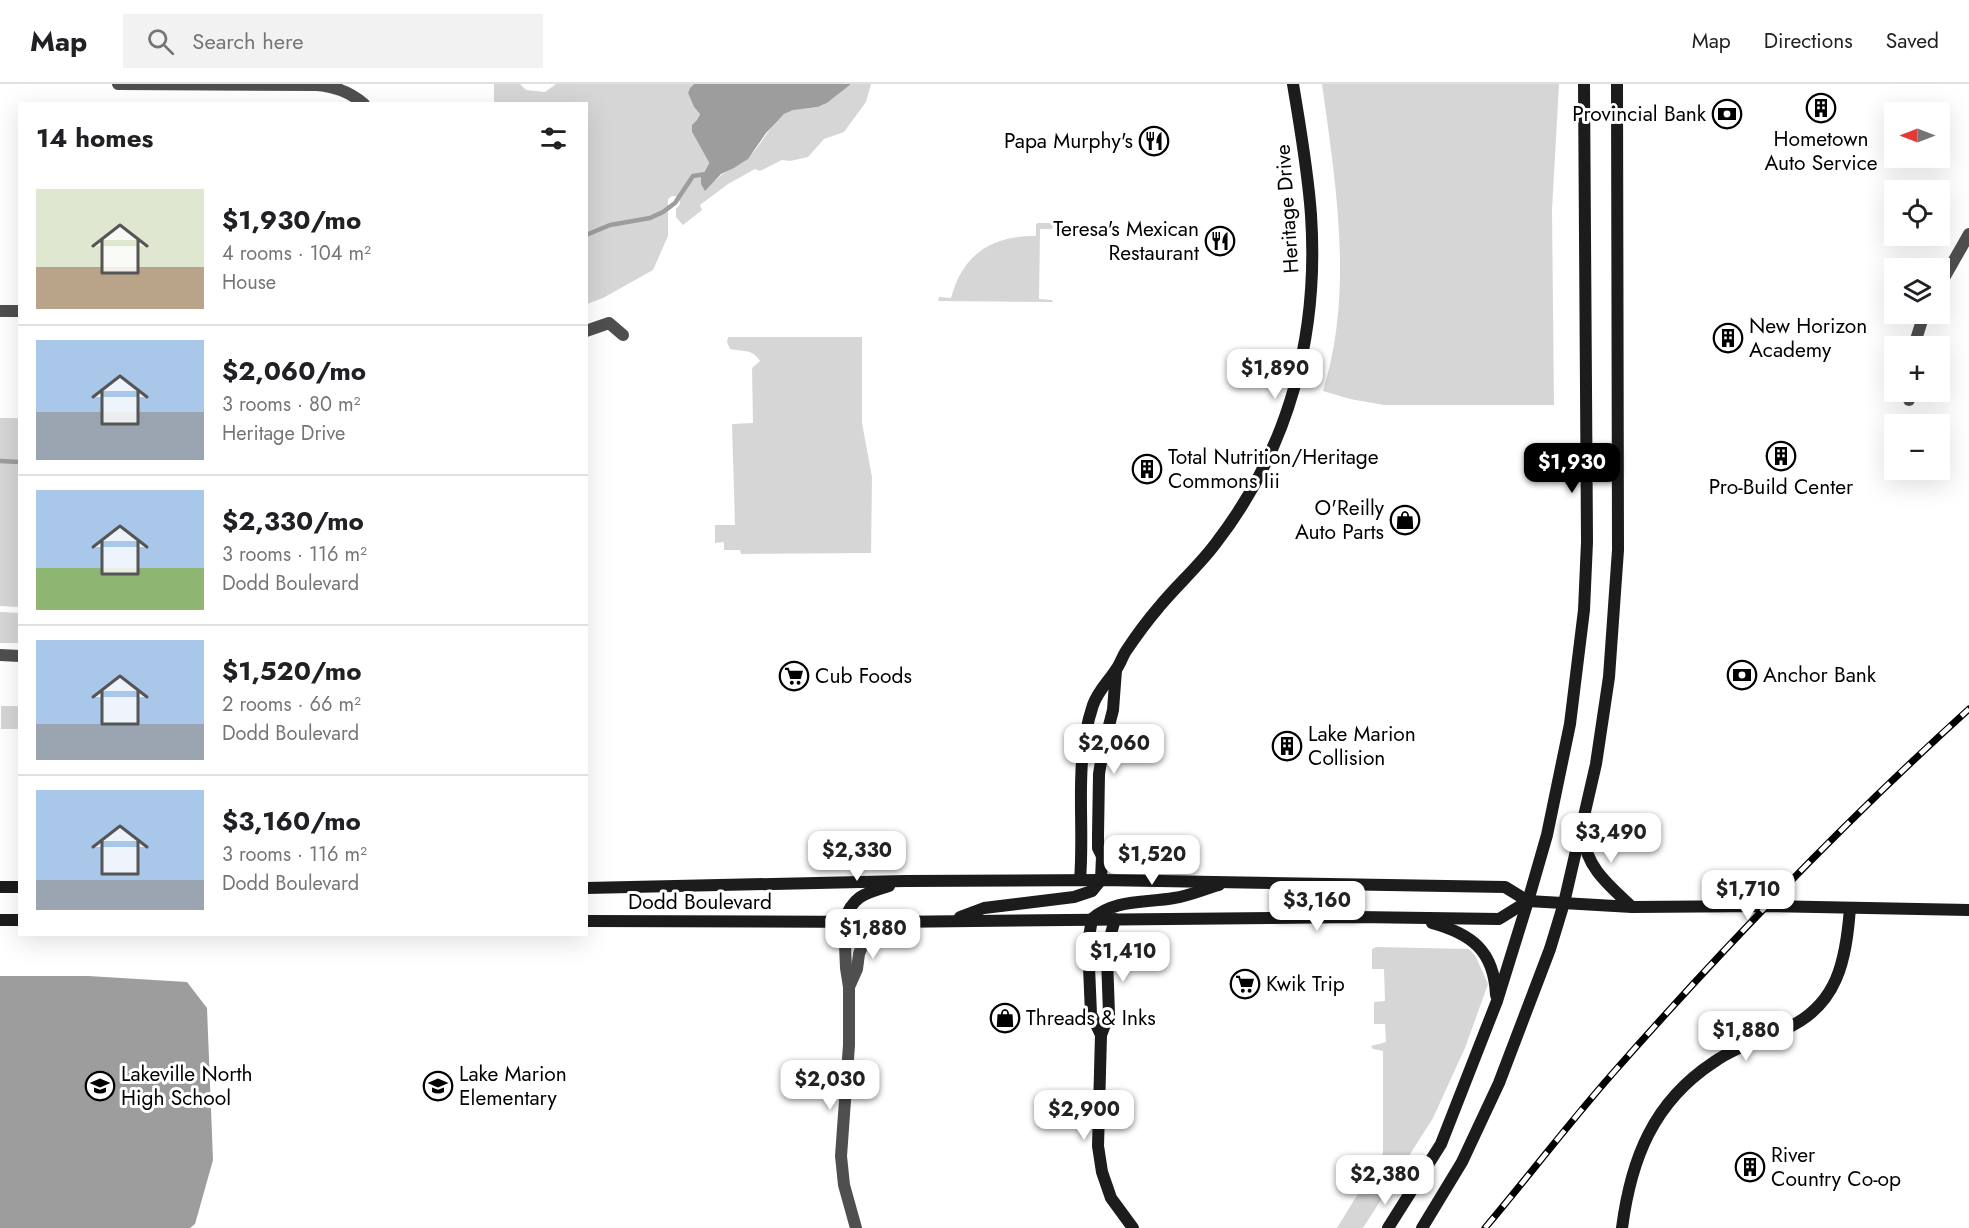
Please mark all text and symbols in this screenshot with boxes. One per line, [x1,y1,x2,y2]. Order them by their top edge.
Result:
search box [123,14,543,68]
text: Map [30,21,87,62]
icon: search [144,25,177,58]
text: Search here [192,25,304,57]
text: Map [1692,26,1731,56]
text: Directions [1764,26,1853,56]
text: Saved [1886,26,1939,56]
building icon: Hometown Auto Service [1805,92,1837,124]
bank icon: Provincial Bank [1711,98,1743,130]
place label: Provincial Bank [1572,99,1707,129]
north arrow [1884,102,1950,168]
map controls [1884,102,1950,480]
text: 14 homes [36,119,153,157]
icon: filters [537,122,570,155]
place label: Hometown Auto Service [1765,124,1878,178]
restaurant icon: Papa Murphy's [1138,125,1170,157]
place label: Papa Murphy's [1004,126,1133,156]
street label: Heritage Drive [1268,143,1306,275]
button: locate [1884,180,1950,246]
text: $1,930/mo [222,201,361,239]
icon: home [84,213,156,285]
place label: Teresa's Mexican Restaurant [1053,214,1199,268]
restaurant icon: Teresa's Mexican Restaurant [1204,225,1236,257]
text: 4 rooms · 104 m² [222,239,371,268]
button: layers [1884,258,1950,324]
text: House [222,268,276,297]
place label: New Horizon Academy [1749,311,1867,365]
building icon: New Horizon Academy [1712,322,1744,354]
button: + [1884,336,1950,402]
pin: $1,890 [1226,349,1324,400]
text: $2,060/mo [222,352,366,390]
text: $1,890 [1241,354,1309,383]
icon: home [84,364,156,436]
text: 3 rooms · 80 m² [222,390,360,419]
button: − [1884,414,1950,480]
text: Heritage Drive [222,419,345,448]
building icon: Pro-Build Center [1765,440,1797,472]
place label: Total Nutrition/Heritage Commons Iii [1168,442,1379,496]
pin: $1,930 [1523,443,1621,494]
text: $1,930 [1538,448,1606,477]
building icon: Total Nutrition/Heritage Commons Iii [1131,453,1163,485]
place label: Pro-Build Center [1709,472,1854,502]
place label: O'Reilly Auto Parts [1295,493,1385,547]
text: $2,330/mo [222,502,364,540]
shop icon: O'Reilly Auto Parts [1389,504,1421,536]
icon: home [84,514,156,586]
text: 3 rooms · 116 m² [222,540,367,569]
text: Dodd Boulevard [222,569,359,598]
text: $1,520/mo [222,652,362,690]
bank icon: Anchor Bank [1726,659,1758,691]
supermarket icon: Cub Foods [778,660,810,692]
place label: Anchor Bank [1763,660,1877,690]
place label: Cub Foods [815,661,912,691]
icon: home [84,664,156,736]
text: 2 rooms · 66 m² [222,690,361,719]
text: Dodd Boulevard [222,719,359,748]
place label: Lake Marion Collision [1308,719,1416,773]
pin: $2,060 [1065,724,1163,775]
text: $2,060 [1078,729,1150,758]
building icon: Lake Marion Collision [1271,730,1303,762]
text: $3,160/mo [222,802,361,840]
pin: $3,490 [1562,813,1660,864]
icon: home [84,814,156,886]
text: $3,490 [1575,818,1647,847]
pin: $2,330 [808,831,906,882]
pin: $1,520 [1103,835,1201,886]
text: $2,330 [822,836,892,865]
text: 3 rooms · 116 m² [222,840,367,869]
text: $1,520 [1118,840,1186,869]
text: Dodd Boulevard [222,869,359,898]
pin: $1,710 [1699,870,1797,921]
text: $1,710 [1716,875,1780,904]
pin: $3,160 [1268,881,1366,932]
text: $3,160 [1283,886,1351,915]
street label: Dodd Boulevard [628,887,772,917]
pin: $1,880 [824,909,922,960]
text: $1,880 [839,914,907,943]
pin: $1,410 [1074,932,1172,983]
text: $1,410 [1090,937,1156,966]
supermarket icon: Kwik Trip [1229,968,1261,1000]
place label: Kwik Trip [1266,969,1345,999]
shop icon: Threads & Inks [989,1002,1021,1034]
place label: Threads & Inks [1026,1003,1156,1033]
pin: $1,880 [1697,1011,1795,1062]
text: $1,880 [1712,1016,1780,1045]
place label: Lakeville North High School [121,1059,252,1113]
place label: Lake Marion Elementary [459,1059,567,1113]
pin: $2,030 [781,1060,879,1111]
text: $2,030 [795,1065,865,1094]
school or university icon: Lakeville North High School [84,1070,116,1102]
school or university icon: Lake Marion Elementary [422,1070,454,1102]
pin: $2,900 [1035,1090,1133,1141]
text: $2,900 [1048,1095,1120,1124]
place label: River Country Co-op [1771,1140,1901,1194]
building icon: River Country Co-op [1734,1151,1766,1183]
pin: $2,380 [1336,1155,1434,1206]
text: $2,380 [1350,1160,1420,1189]

